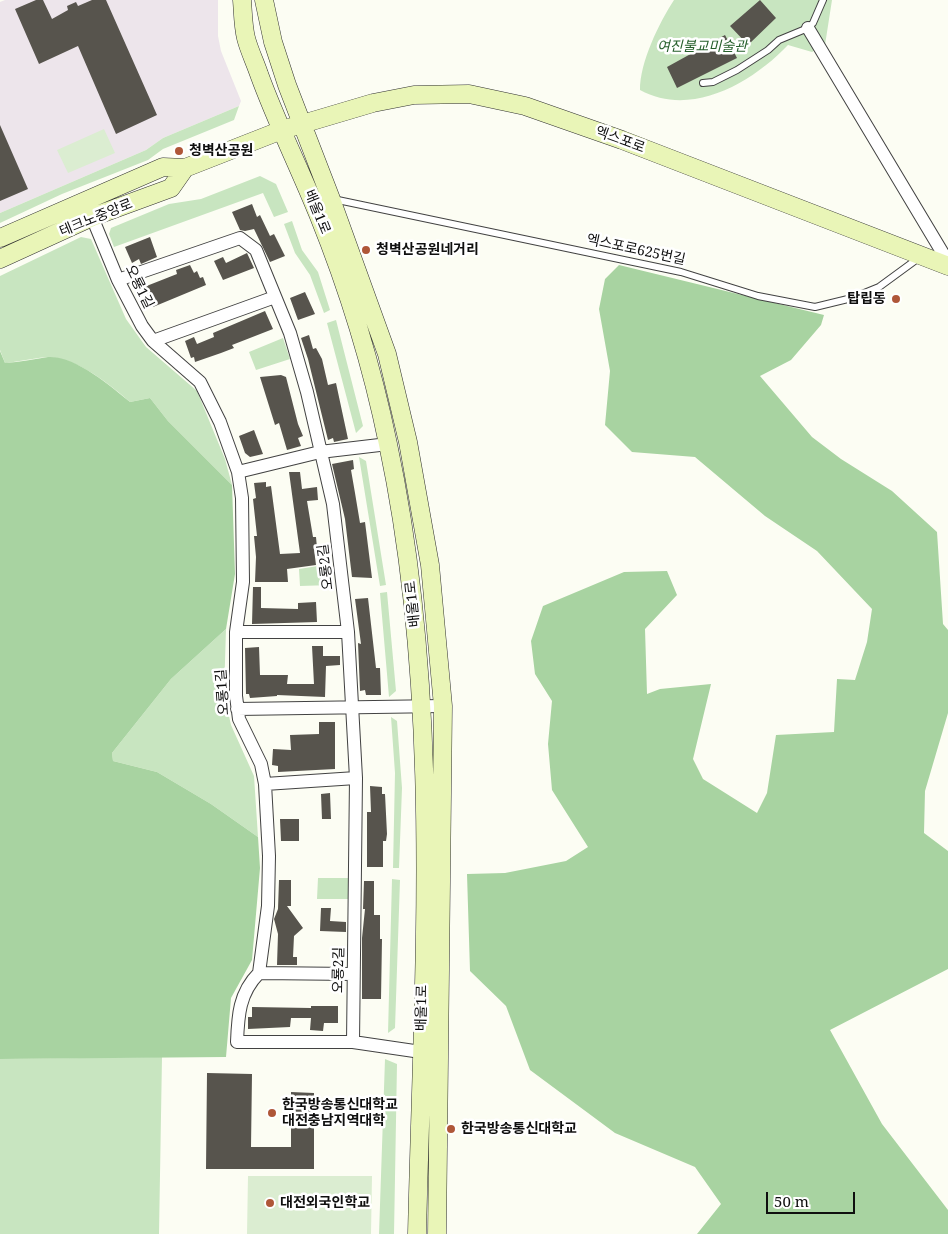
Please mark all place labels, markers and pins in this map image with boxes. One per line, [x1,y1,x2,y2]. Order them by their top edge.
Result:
place label: 청벽산공원 [189,143,253,159]
marker: 청벽산공원 [173,145,185,157]
place label: 청벽산공원네거리 [376,242,479,258]
marker: 청벽산공원네거리 [360,244,372,256]
place label: 탑립동 [847,291,886,307]
marker: 탑립동 [890,293,902,305]
place label: 한국방송통신대학교 대전충남지역대학 [282,1097,398,1130]
marker: 한국방송통신대학교 대전충남지역대학 [266,1107,278,1119]
place label: 한국방송통신대학교 [461,1121,577,1137]
marker: 한국방송통신대학교 [445,1123,457,1135]
place label: 대전외국인학교 [280,1195,370,1211]
marker: 대전외국인학교 [264,1197,276,1209]

